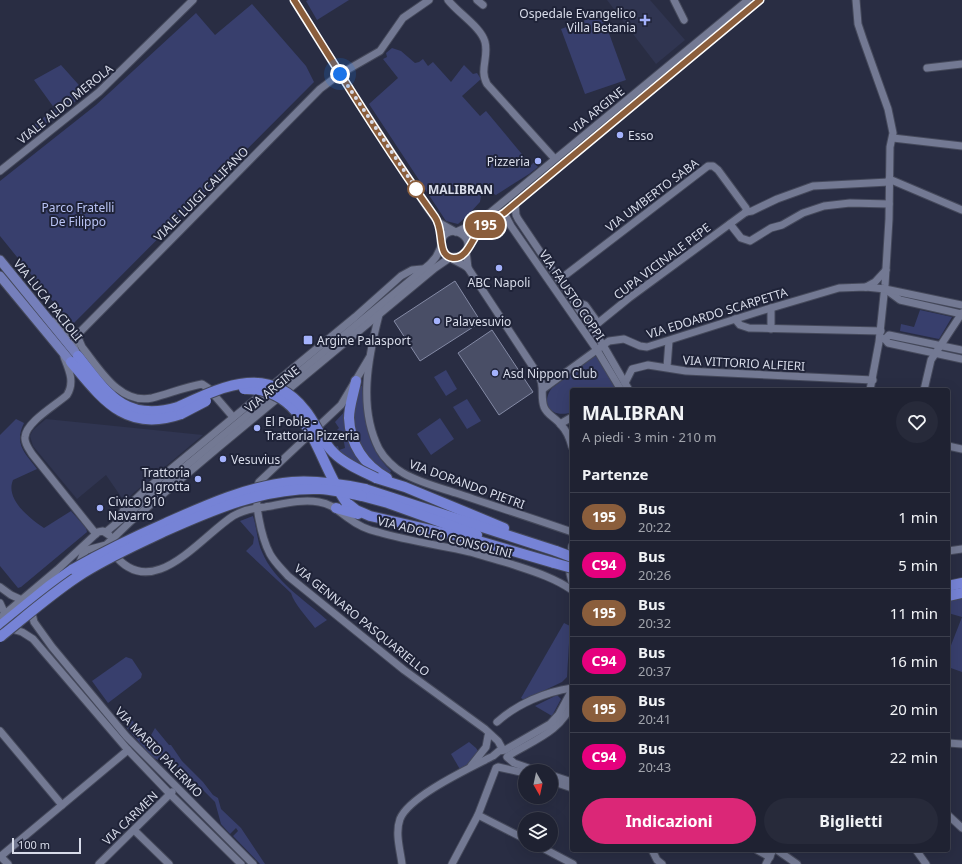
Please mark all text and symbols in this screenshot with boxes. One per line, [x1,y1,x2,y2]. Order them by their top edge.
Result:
place label: Ospedale Evangelico Villa Betania [519,5,636,36]
marker: Ospedale Evangelico Villa Betania [639,14,651,26]
street label: VIALE ALDO MEROLA [14,60,117,148]
your location [330,64,350,84]
street label: VIA ARGINE [566,83,628,137]
place label: Esso [628,127,653,144]
marker: Esso [615,130,625,140]
street label: VIALE LUIGI CALIFANO [150,143,252,245]
place label: Pizzeria [487,153,530,170]
street label: VIA UMBERTO SABA [602,154,702,236]
marker: Pizzeria [533,156,543,166]
marker: MALIBRAN [407,180,425,198]
place label: MALIBRAN [428,181,493,198]
park label: Parco Fratelli De Filippo [42,199,114,230]
line badge: 195 [462,212,508,238]
text: 195 [473,215,497,234]
street label: CUPA VICINALE PEPE [610,219,714,303]
street label: VIA FAUSTO COPPI [536,247,608,343]
street label: VIA LUCA PACIOLI [10,255,86,345]
marker: ABC Napoli [494,263,504,273]
place label: ABC Napoli [468,274,530,291]
street label: VIA EDOARDO SCARPETTA [644,283,790,343]
place label: Palavesuvio [445,313,511,330]
marker: Palavesuvio [432,316,442,326]
place label: Argine Palasport [317,332,411,349]
marker: Argine Palasport [302,334,314,346]
street label: VIA VITTORIO ALFIERI [682,351,806,375]
street label: VIA ARGINE [241,362,303,416]
place label: Asd Nippon Club [503,365,597,382]
marker: Asd Nippon Club [490,368,500,378]
text: MALIBRAN [582,400,685,426]
button: heart [896,401,938,443]
place label: El Poble - Trattoria Pizzeria [265,413,360,444]
marker: El Poble - Trattoria Pizzeria [252,423,262,433]
text: A piedi · 3 min · 210 m [582,428,716,446]
place label: Vesuvius [231,451,281,468]
marker: Vesuvius [218,454,228,464]
street label: VIA DORANDO PIETRI [407,455,527,513]
place label: Trattoria la grotta [142,464,190,495]
text: Partenze [582,464,649,484]
marker: Trattoria la grotta [193,474,203,484]
place label: Civico 910 Navarro [108,493,165,524]
text: Bus [638,498,665,518]
marker: Civico 910 Navarro [95,503,105,513]
text: 195 [592,507,616,526]
text: 1 min [898,507,938,527]
street label: VIA ADOLFO CONSOLINI [376,512,514,562]
text: 20:22 [638,518,671,536]
text: Bus [638,546,665,566]
text: C94 [591,555,617,574]
text: 5 min [898,555,938,575]
street label: VIA GENNARO PASQUARIELLO [291,560,433,680]
text: 20:26 [638,566,671,584]
text: Bus [638,594,665,614]
text: 195 [592,603,616,622]
text: 11 min [890,603,938,623]
text: 20:32 [638,614,671,632]
text: Bus [638,642,665,662]
text: C94 [591,651,617,670]
text: 16 min [890,651,938,671]
text: 20:37 [638,662,671,680]
text: Bus [638,690,665,710]
text: 195 [592,699,616,718]
text: 20 min [890,699,938,719]
street label: VIA MARIO PALERMO [111,703,207,801]
text: 20:41 [638,710,671,728]
text: Bus [638,738,665,758]
text: C94 [591,747,617,766]
text: 22 min [890,747,938,767]
text: 20:43 [638,758,671,776]
north arrow [518,764,558,804]
map controls [518,764,558,852]
street label: VIA CARMEN [98,787,162,849]
button: Indicazioni [582,798,756,844]
button: Biglietti [764,798,938,844]
button: layers [518,812,558,852]
scale bar [12,836,81,855]
text: 100 m [18,837,50,852]

